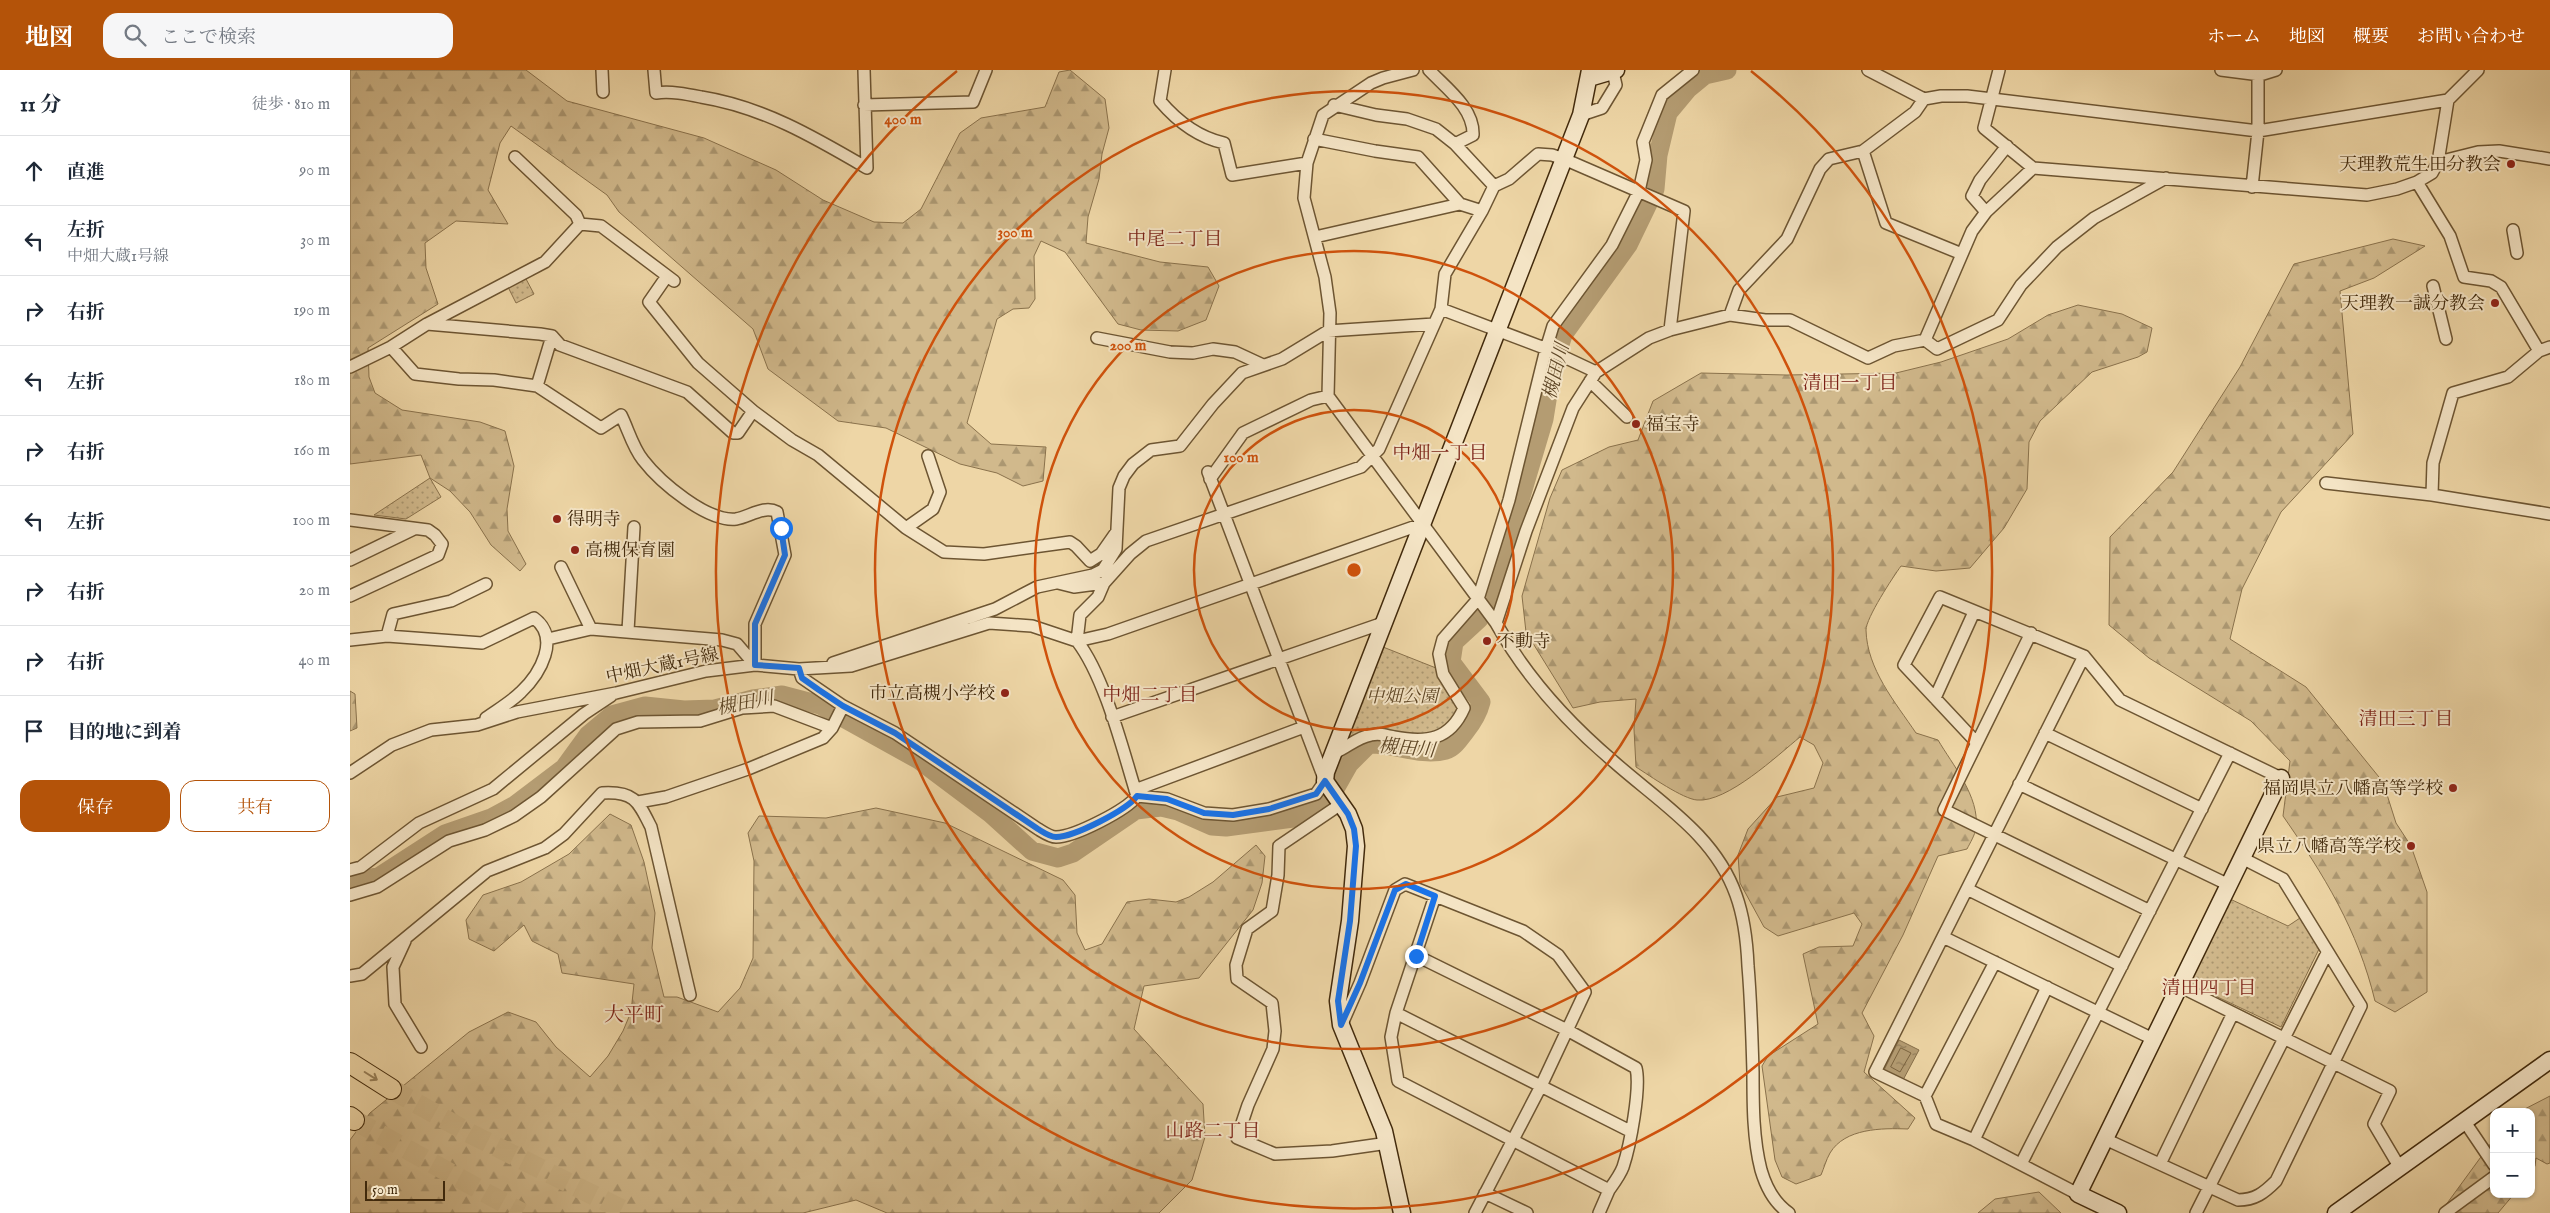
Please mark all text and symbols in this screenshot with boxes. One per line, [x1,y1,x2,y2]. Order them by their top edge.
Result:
search box [103,13,453,58]
icon: search [121,21,149,49]
text: 地図 [25,23,73,54]
text: ここで検索 [161,26,256,50]
text: ホーム [2207,26,2261,49]
text: 地図 [2289,26,2325,49]
text: 概要 [2353,26,2389,49]
text: お問い合わせ [2417,26,2525,49]
text: 11 分 [20,92,61,119]
text: 徒歩 · 810 m [252,95,330,115]
text: 400 m [885,110,922,129]
place label: 天理教荒生田分教会 [2339,154,2501,177]
icon: ahead [20,157,48,185]
marker: 天理教荒生田分教会 [2505,158,2517,170]
text: 直進 [67,161,105,185]
text: 90 m [299,161,330,181]
text: 左折 [67,219,105,243]
text: 300 m [997,223,1033,242]
icon: left [20,227,48,255]
district label: 中尾二丁目 [1127,228,1223,252]
text: 30 m [300,231,330,251]
text: 中畑大蔵1号線 [67,247,169,267]
place label: 天理教一誠分教会 [2341,293,2485,316]
icon: right [20,297,48,325]
marker: 天理教一誠分教会 [2489,297,2501,309]
text: 右折 [67,301,105,325]
text: 190 m [293,301,330,321]
text: 200 m [1110,336,1147,355]
water label: 槻田川 [1538,339,1576,402]
icon: left [20,367,48,395]
text: 左折 [67,371,105,395]
text: 180 m [294,371,330,391]
district label: 清田一丁目 [1802,372,1898,396]
place label: 福宝寺 [1646,414,1700,437]
marker: 福宝寺 [1630,418,1642,430]
icon: right [20,437,48,465]
text: 右折 [67,441,105,465]
text: 160 m [294,441,330,461]
district label: 中畑一丁目 [1392,442,1488,466]
text: 100 m [1223,448,1259,467]
icon: left [20,507,48,535]
place label: 得明寺 [567,509,621,532]
text: 左折 [67,511,105,535]
text: 100 m [293,511,330,531]
marker: 得明寺 [551,513,563,525]
route start [770,517,793,540]
place label: 高槻保育園 [585,540,675,563]
marker: 高槻保育園 [569,544,581,556]
centre of rings [1345,561,1363,579]
icon: right [20,577,48,605]
text: 右折 [67,581,105,605]
text: 20 m [299,581,330,601]
place label: 不動寺 [1497,631,1551,654]
marker: 不動寺 [1481,635,1493,647]
street label: 中畑大蔵1号線 [604,643,721,690]
icon: right [20,647,48,675]
text: 右折 [67,651,105,675]
text: 40 m [298,651,330,671]
place label: 市立高槻小学校 [869,683,995,706]
district label: 中畑二丁目 [1102,684,1198,708]
water label: 槻田川 [715,686,778,721]
park label: 中畑公園 [1366,686,1441,709]
marker: 市立高槻小学校 [999,687,1011,699]
district label: 清田三丁目 [2358,708,2454,732]
icon: arrive [20,717,48,745]
text: 目的地に到着 [67,721,181,745]
water label: 槻田川 [1377,735,1438,764]
place label: 福岡県立八幡高等学校 [2263,778,2443,801]
button: 保存 [20,780,170,832]
button: 共有 [180,780,330,832]
marker: 福岡県立八幡高等学校 [2447,782,2459,794]
place label: 県立八幡高等学校 [2257,836,2401,859]
marker: 県立八幡高等学校 [2405,840,2417,852]
route end [1405,945,1428,968]
district label: 清田四丁目 [2161,977,2257,1001]
district label: 大平町 [604,1003,664,1028]
one-way arrow [363,1071,377,1081]
map controls [2490,1108,2535,1198]
button: + [2490,1108,2535,1153]
district label: 山路二丁目 [1165,1120,1261,1144]
button: − [2490,1153,2535,1198]
scale bar [365,1178,445,1201]
text: 50 m [372,1181,398,1199]

